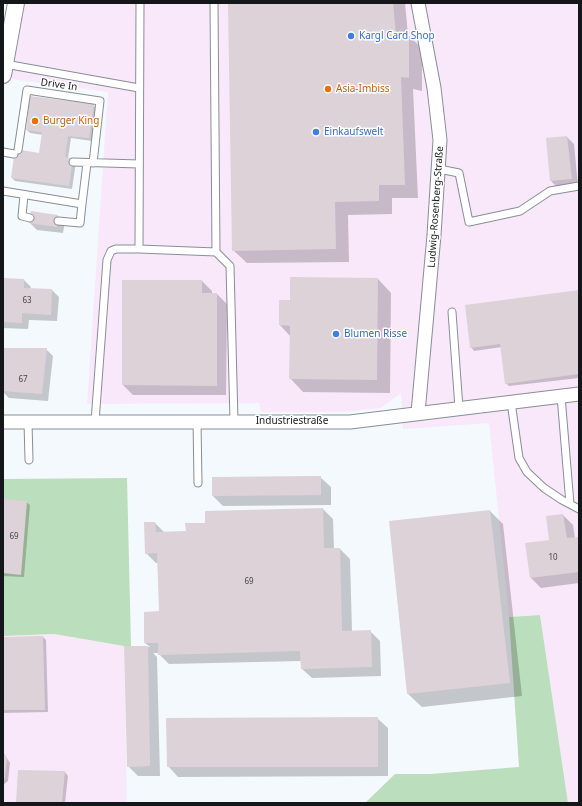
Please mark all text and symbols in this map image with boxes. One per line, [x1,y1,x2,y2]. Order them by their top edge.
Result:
place label: Kargl Card Shop [359,30,435,42]
marker: Kargl Card Shop [346,31,356,41]
street label: Drive In [40,76,78,94]
place label: Asia-Imbiss [336,83,390,95]
marker: Asia-Imbiss [323,84,333,94]
place label: Burger King [43,115,99,127]
marker: Burger King [30,116,40,126]
place label: Einkaufswelt [324,126,383,138]
marker: Einkaufswelt [311,127,321,137]
street label: Ludwig-Rosenberg-Straße [426,146,446,268]
house number: 63 [22,296,32,306]
place label: Blumen Risse [344,328,407,340]
marker: Blumen Risse [331,329,341,339]
house number: 67 [18,375,28,385]
street label: Industriestraße [256,415,328,427]
house number: 69 [9,532,19,542]
house number: 10 [548,553,558,563]
house number: 69 [244,577,254,587]

